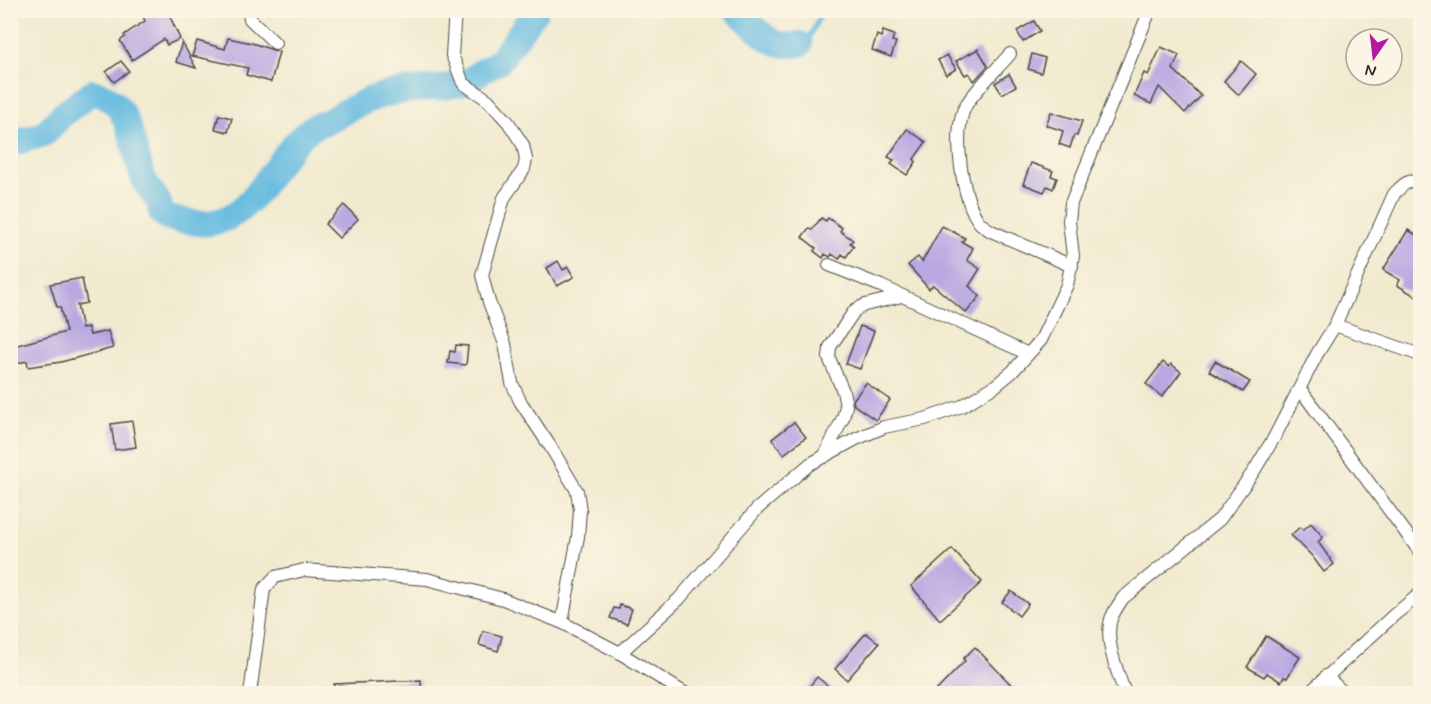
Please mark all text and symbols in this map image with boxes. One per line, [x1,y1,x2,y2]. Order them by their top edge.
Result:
north arrow [1344,27,1404,87]
text: N [1363,59,1378,82]

